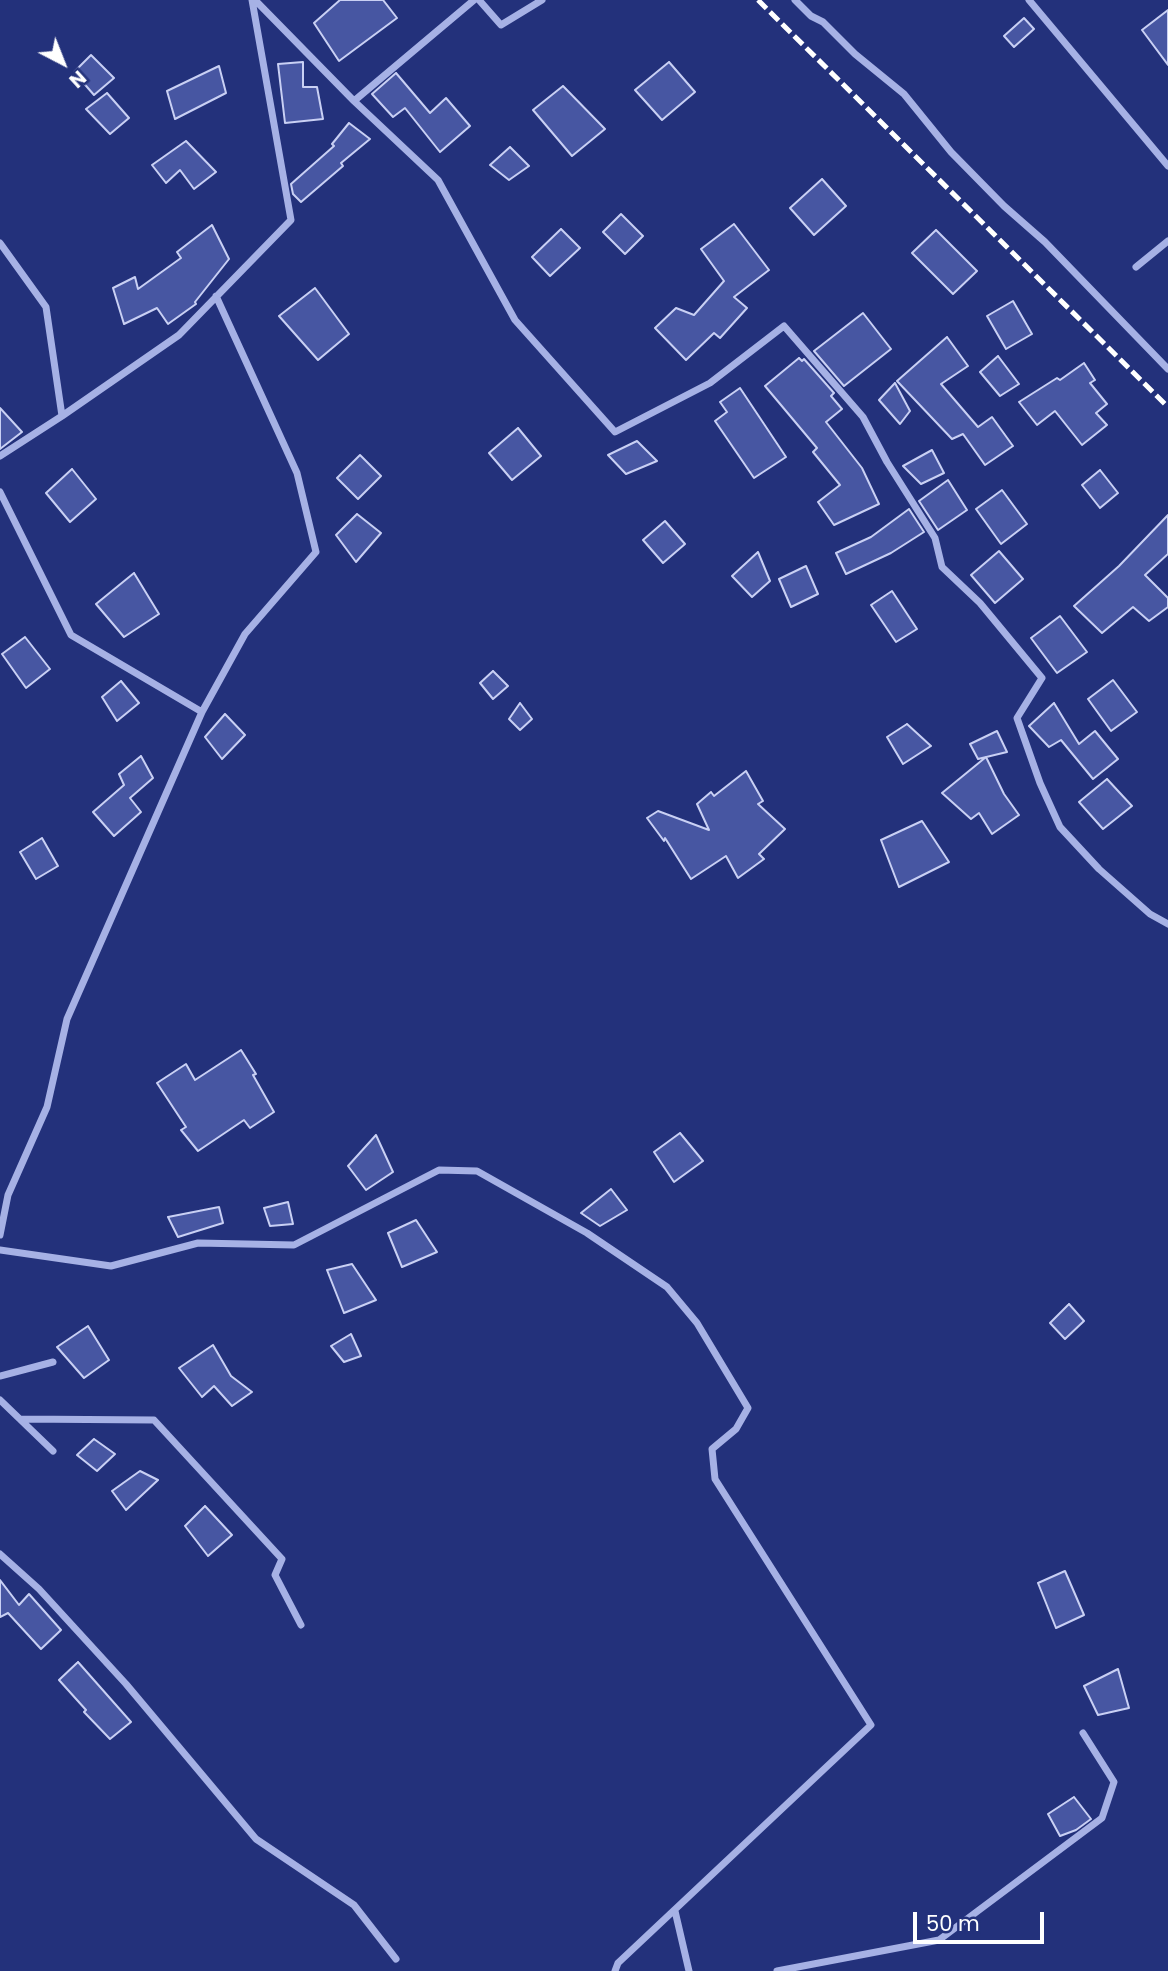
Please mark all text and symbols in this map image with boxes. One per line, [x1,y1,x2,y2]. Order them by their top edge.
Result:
north arrow [28,28,98,98]
text: N [63,64,92,94]
scale bar [916,1898,1047,1942]
text: 50 m [926,1909,980,1938]

